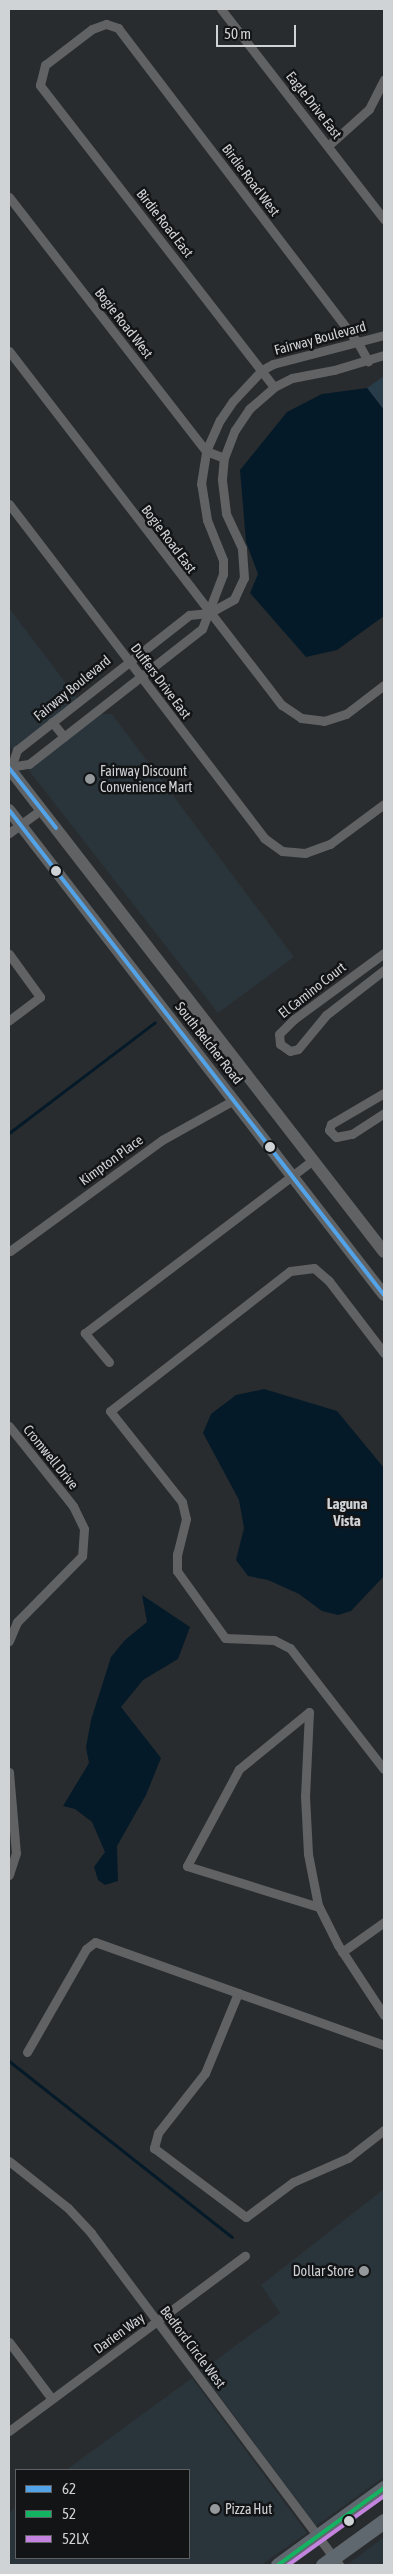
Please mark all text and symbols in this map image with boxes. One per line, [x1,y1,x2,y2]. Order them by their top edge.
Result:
scale bar [218,15,298,47]
text: 50 m [224,25,251,42]
street label: Eagle Drive East [282,68,346,142]
street label: Birdie Road West [218,141,284,219]
street label: Birdie Road East [133,185,197,261]
street label: Bogie Road West [91,285,157,361]
street label: Fairway Boulevard [272,318,368,358]
street label: Bogie Road East [138,502,200,576]
street label: Duffers Drive East [127,640,195,722]
street label: Fairway Boulevard [30,652,114,724]
place label: Fairway Discount Convenience Mart [100,763,192,796]
marker: Fairway Discount Convenience Mart [84,773,96,785]
unlabelled marker [51,866,61,876]
street label: El Camino Court [275,959,349,1021]
street label: South Belcher Road [172,999,246,1087]
street label: Kimpton Place [76,1131,146,1189]
unlabelled marker [265,1142,275,1152]
street label: Cromwell Drive [20,1421,82,1493]
district label: Laguna Vista [327,1494,367,1529]
place label: Dollar Store [293,2263,354,2279]
marker: Dollar Store [358,2265,370,2277]
street label: Bedford Circle West [157,2303,229,2391]
street label: Darien Way [90,2309,148,2357]
legend [15,2469,190,2559]
text: 62 [62,2480,76,2497]
place label: Pizza Hut [225,2501,272,2517]
marker: Pizza Hut [209,2503,221,2515]
text: 52 [62,2505,76,2522]
unlabelled marker [344,2516,354,2526]
text: 52LX [62,2530,89,2547]

